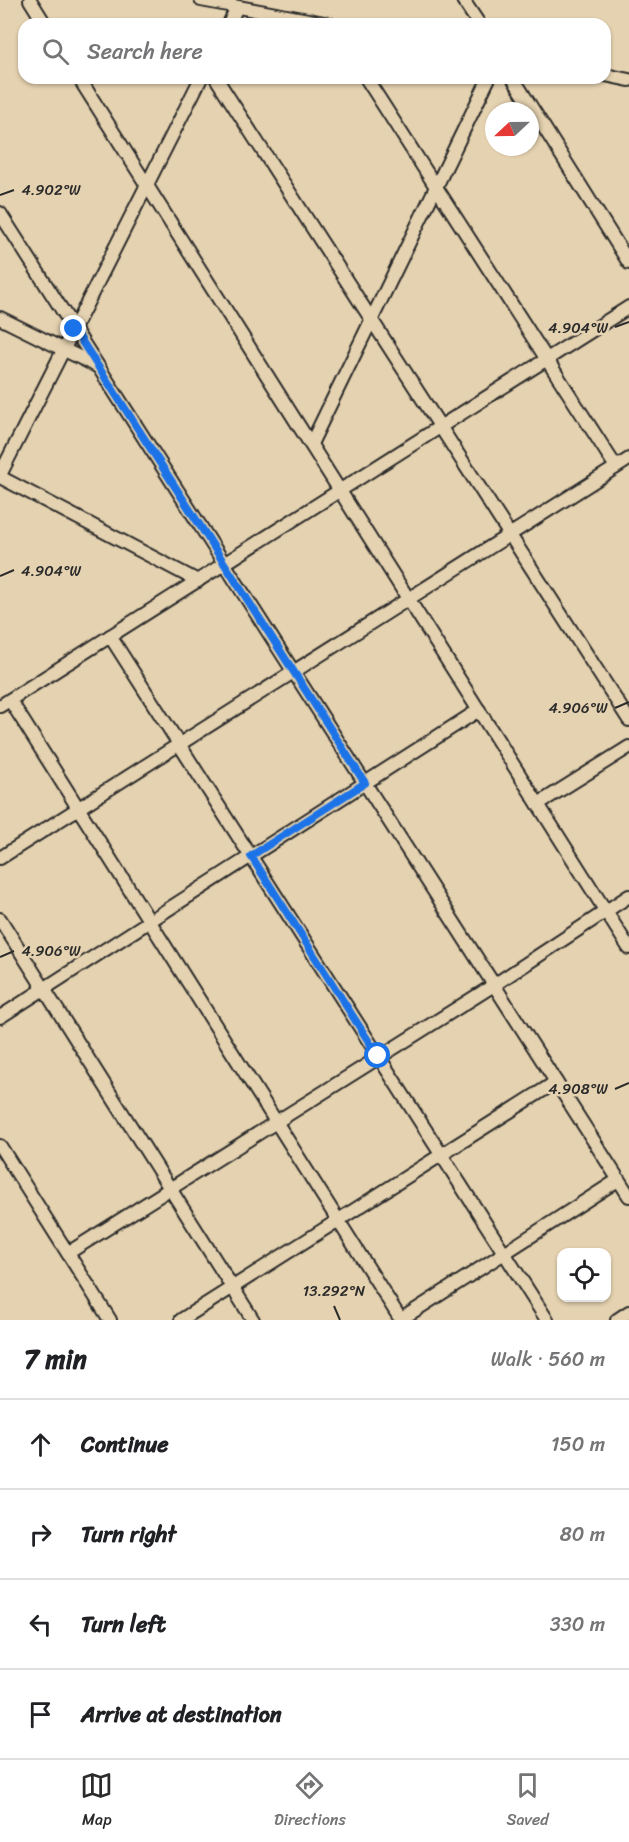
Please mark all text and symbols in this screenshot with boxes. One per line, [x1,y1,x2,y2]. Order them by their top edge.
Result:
search box [18,18,611,84]
text: Search here [87,32,203,71]
icon: search [39,35,72,68]
north arrow [485,102,539,156]
text: 4.902°W [21,177,81,203]
route end [60,315,86,341]
text: 4.904°W [548,315,608,341]
text: 4.904°W [21,558,81,584]
text: 4.906°W [548,695,608,721]
text: 4.906°W [21,938,81,964]
route start [364,1042,390,1068]
text: 4.908°W [548,1076,608,1102]
map controls [557,1248,611,1302]
button: locate [557,1248,611,1302]
text: 13.292°N [303,1278,366,1304]
text: 7 min [24,1336,87,1382]
text: Walk · 560 m [491,1342,605,1377]
text: Continue [81,1425,169,1464]
text: 150 m [551,1427,605,1462]
icon: ahead [24,1428,57,1461]
text: Turn right [81,1515,176,1554]
text: 80 m [560,1517,605,1552]
icon: right [24,1518,57,1551]
text: Turn left [81,1605,166,1644]
text: 330 m [550,1607,605,1642]
icon: left [24,1608,57,1641]
text: Arrive at destination [81,1695,282,1734]
icon: arrive [24,1698,57,1731]
tab: Map [80,1769,113,1834]
tab: Directions [274,1769,346,1834]
tab: Saved [506,1769,549,1834]

